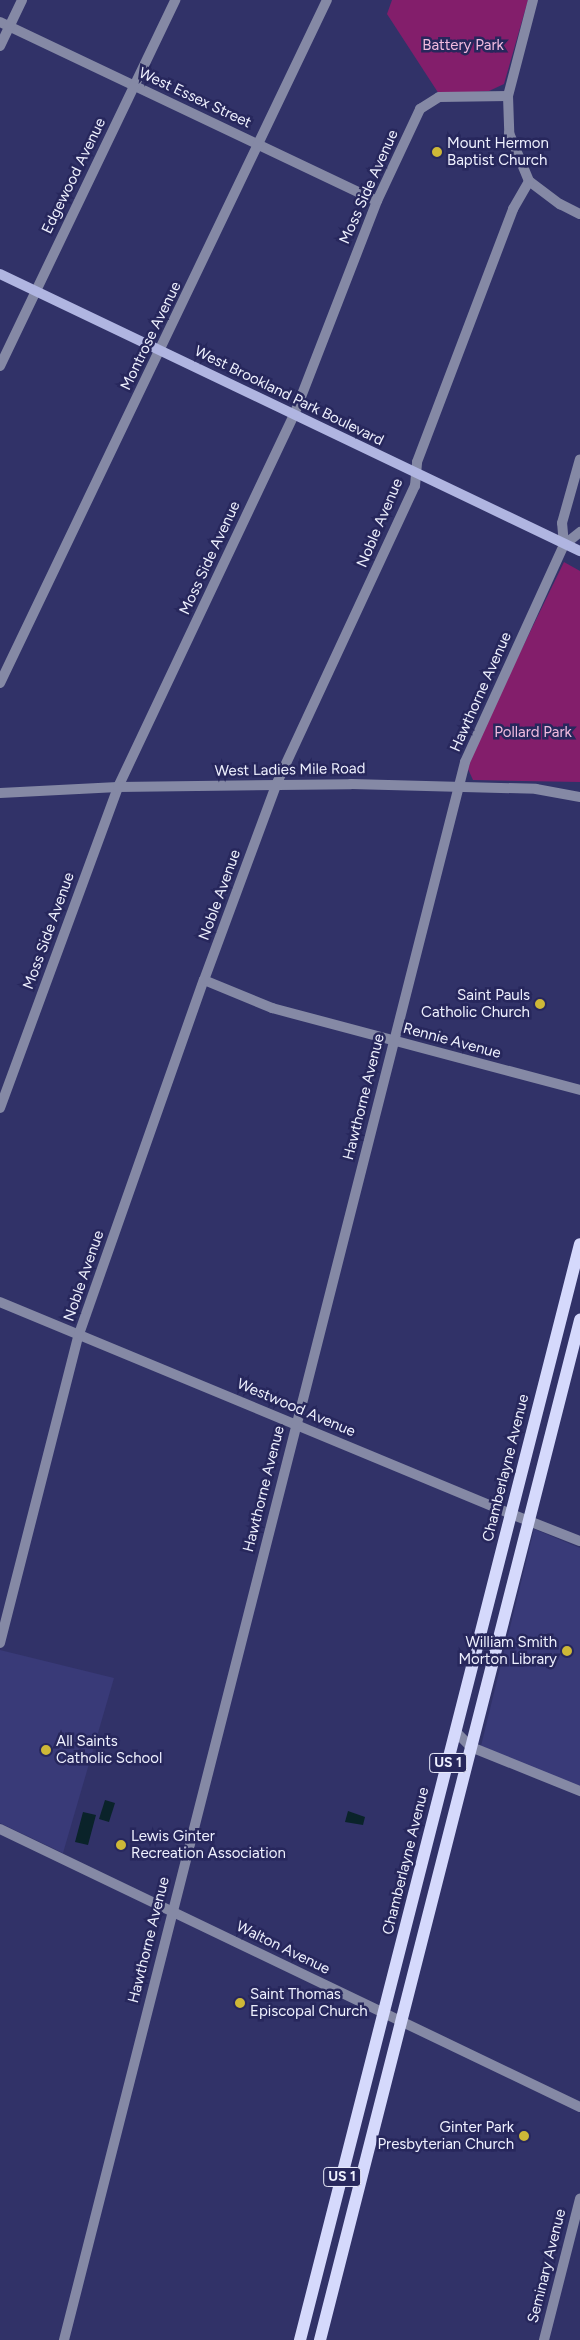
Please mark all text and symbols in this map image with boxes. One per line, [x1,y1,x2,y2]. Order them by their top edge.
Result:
park label: Battery Park [422,37,504,55]
street label: West Essex Street [136,64,254,132]
street label: Edgewood Avenue [38,115,110,237]
street label: Moss Side Avenue [336,127,402,247]
place label: Mount Hermon Baptist Church [447,134,549,169]
marker: Mount Hermon Baptist Church [431,146,443,158]
street label: Montrose Avenue [117,279,185,393]
street label: West Brookland Park Boulevard [192,342,386,450]
street label: Noble Avenue [353,476,407,570]
street label: Moss Side Avenue [176,498,244,618]
street label: Hawthorne Avenue [446,629,516,755]
park label: Pollard Park [494,724,572,742]
street label: West Ladies Mile Road [214,760,366,780]
street label: Noble Avenue [195,847,245,943]
street label: Moss Side Avenue [19,870,79,992]
place label: Saint Pauls Catholic Church [421,986,530,1021]
marker: Saint Pauls Catholic Church [534,998,546,1010]
street label: Rennie Avenue [401,1019,503,1063]
street label: Hawthorne Avenue [340,1032,388,1162]
street label: Noble Avenue [60,1228,108,1324]
street label: Westwood Avenue [234,1375,358,1441]
street label: Chamberlayne Avenue [479,1392,533,1544]
street label: Hawthorne Avenue [240,1424,288,1554]
place label: William Smith Morton Library [458,1633,557,1668]
marker: William Smith Morton Library [561,1645,573,1657]
place label: All Saints Catholic School [56,1732,162,1767]
marker: All Saints Catholic School [40,1744,52,1756]
road number: US 1 [428,1752,468,1775]
street label: Chamberlayne Avenue [379,1785,433,1937]
place label: Lewis Ginter Recreation Association [131,1827,286,1862]
marker: Lewis Ginter Recreation Association [115,1839,127,1851]
street label: Hawthorne Avenue [125,1875,173,2005]
street label: Walton Avenue [233,1918,333,1978]
place label: Saint Thomas Episcopal Church [250,1985,368,2020]
marker: Saint Thomas Episcopal Church [234,1997,246,2009]
place label: Ginter Park Presbyterian Church [377,2118,514,2153]
marker: Ginter Park Presbyterian Church [518,2130,530,2142]
road number: US 1 [322,2166,362,2188]
street label: Seminary Avenue [524,2207,570,2325]

